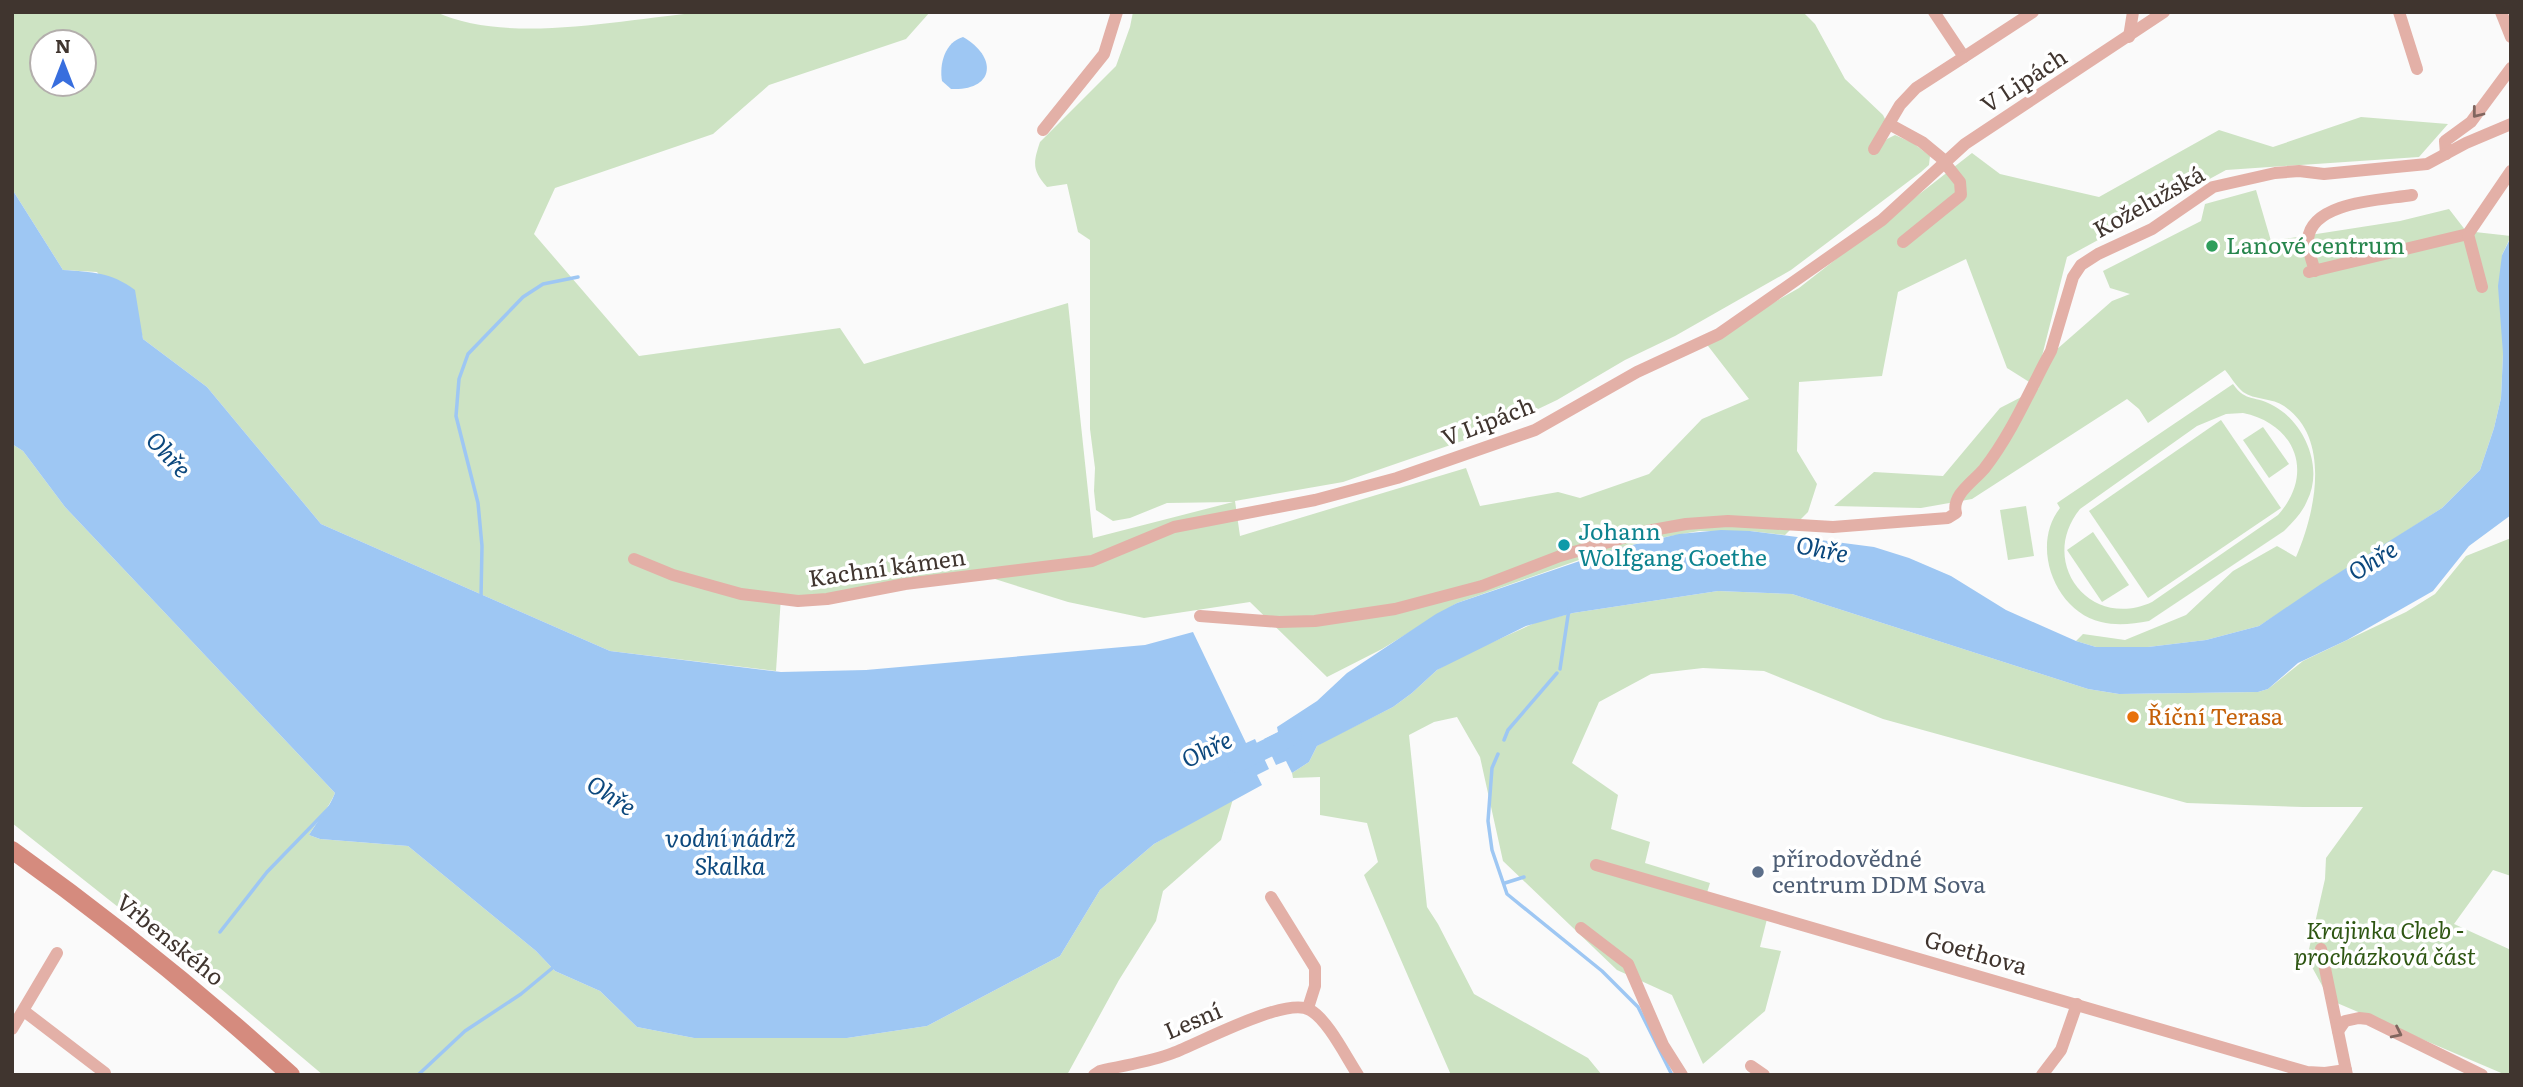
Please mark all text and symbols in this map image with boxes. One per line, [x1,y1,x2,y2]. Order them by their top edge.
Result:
north arrow [28,28,98,98]
text: N [55,31,71,59]
street label: V Lipách [1973,39,2073,120]
one-way arrow [2473,105,2486,118]
street label: Koželužská [2086,155,2211,245]
place label: Lanové centrum [2226,227,2405,261]
marker: Lanové centrum [2204,238,2220,254]
street label: V Lipách [1436,387,1539,453]
water label: Ohře [139,422,201,484]
place label: Johann Wolfgang Goethe [1578,513,1767,573]
water label: Ohře [1793,525,1852,570]
water label: Ohře [2340,530,2403,588]
marker: Johann Wolfgang Goethe [1556,537,1572,553]
street label: Kachní kámen [806,538,967,594]
place label: Říční Terasa [2147,698,2284,732]
marker: Říční Terasa [2125,709,2141,725]
water label: Ohře [1175,720,1237,775]
water label: Ohře [581,765,644,823]
water label: vodní nádrž Skalka [665,819,795,882]
place label: přírodovědné centrum DDM Sova [1772,840,1986,900]
marker: přírodovědné centrum DDM Sova [1750,864,1766,880]
street label: Vrbenského [110,884,233,993]
park label: Krajinka Cheb - procházková část [2294,912,2476,972]
street label: Goethova [1921,920,2033,982]
street label: Lesní [1158,992,1227,1046]
one-way arrow [2389,1025,2402,1039]

